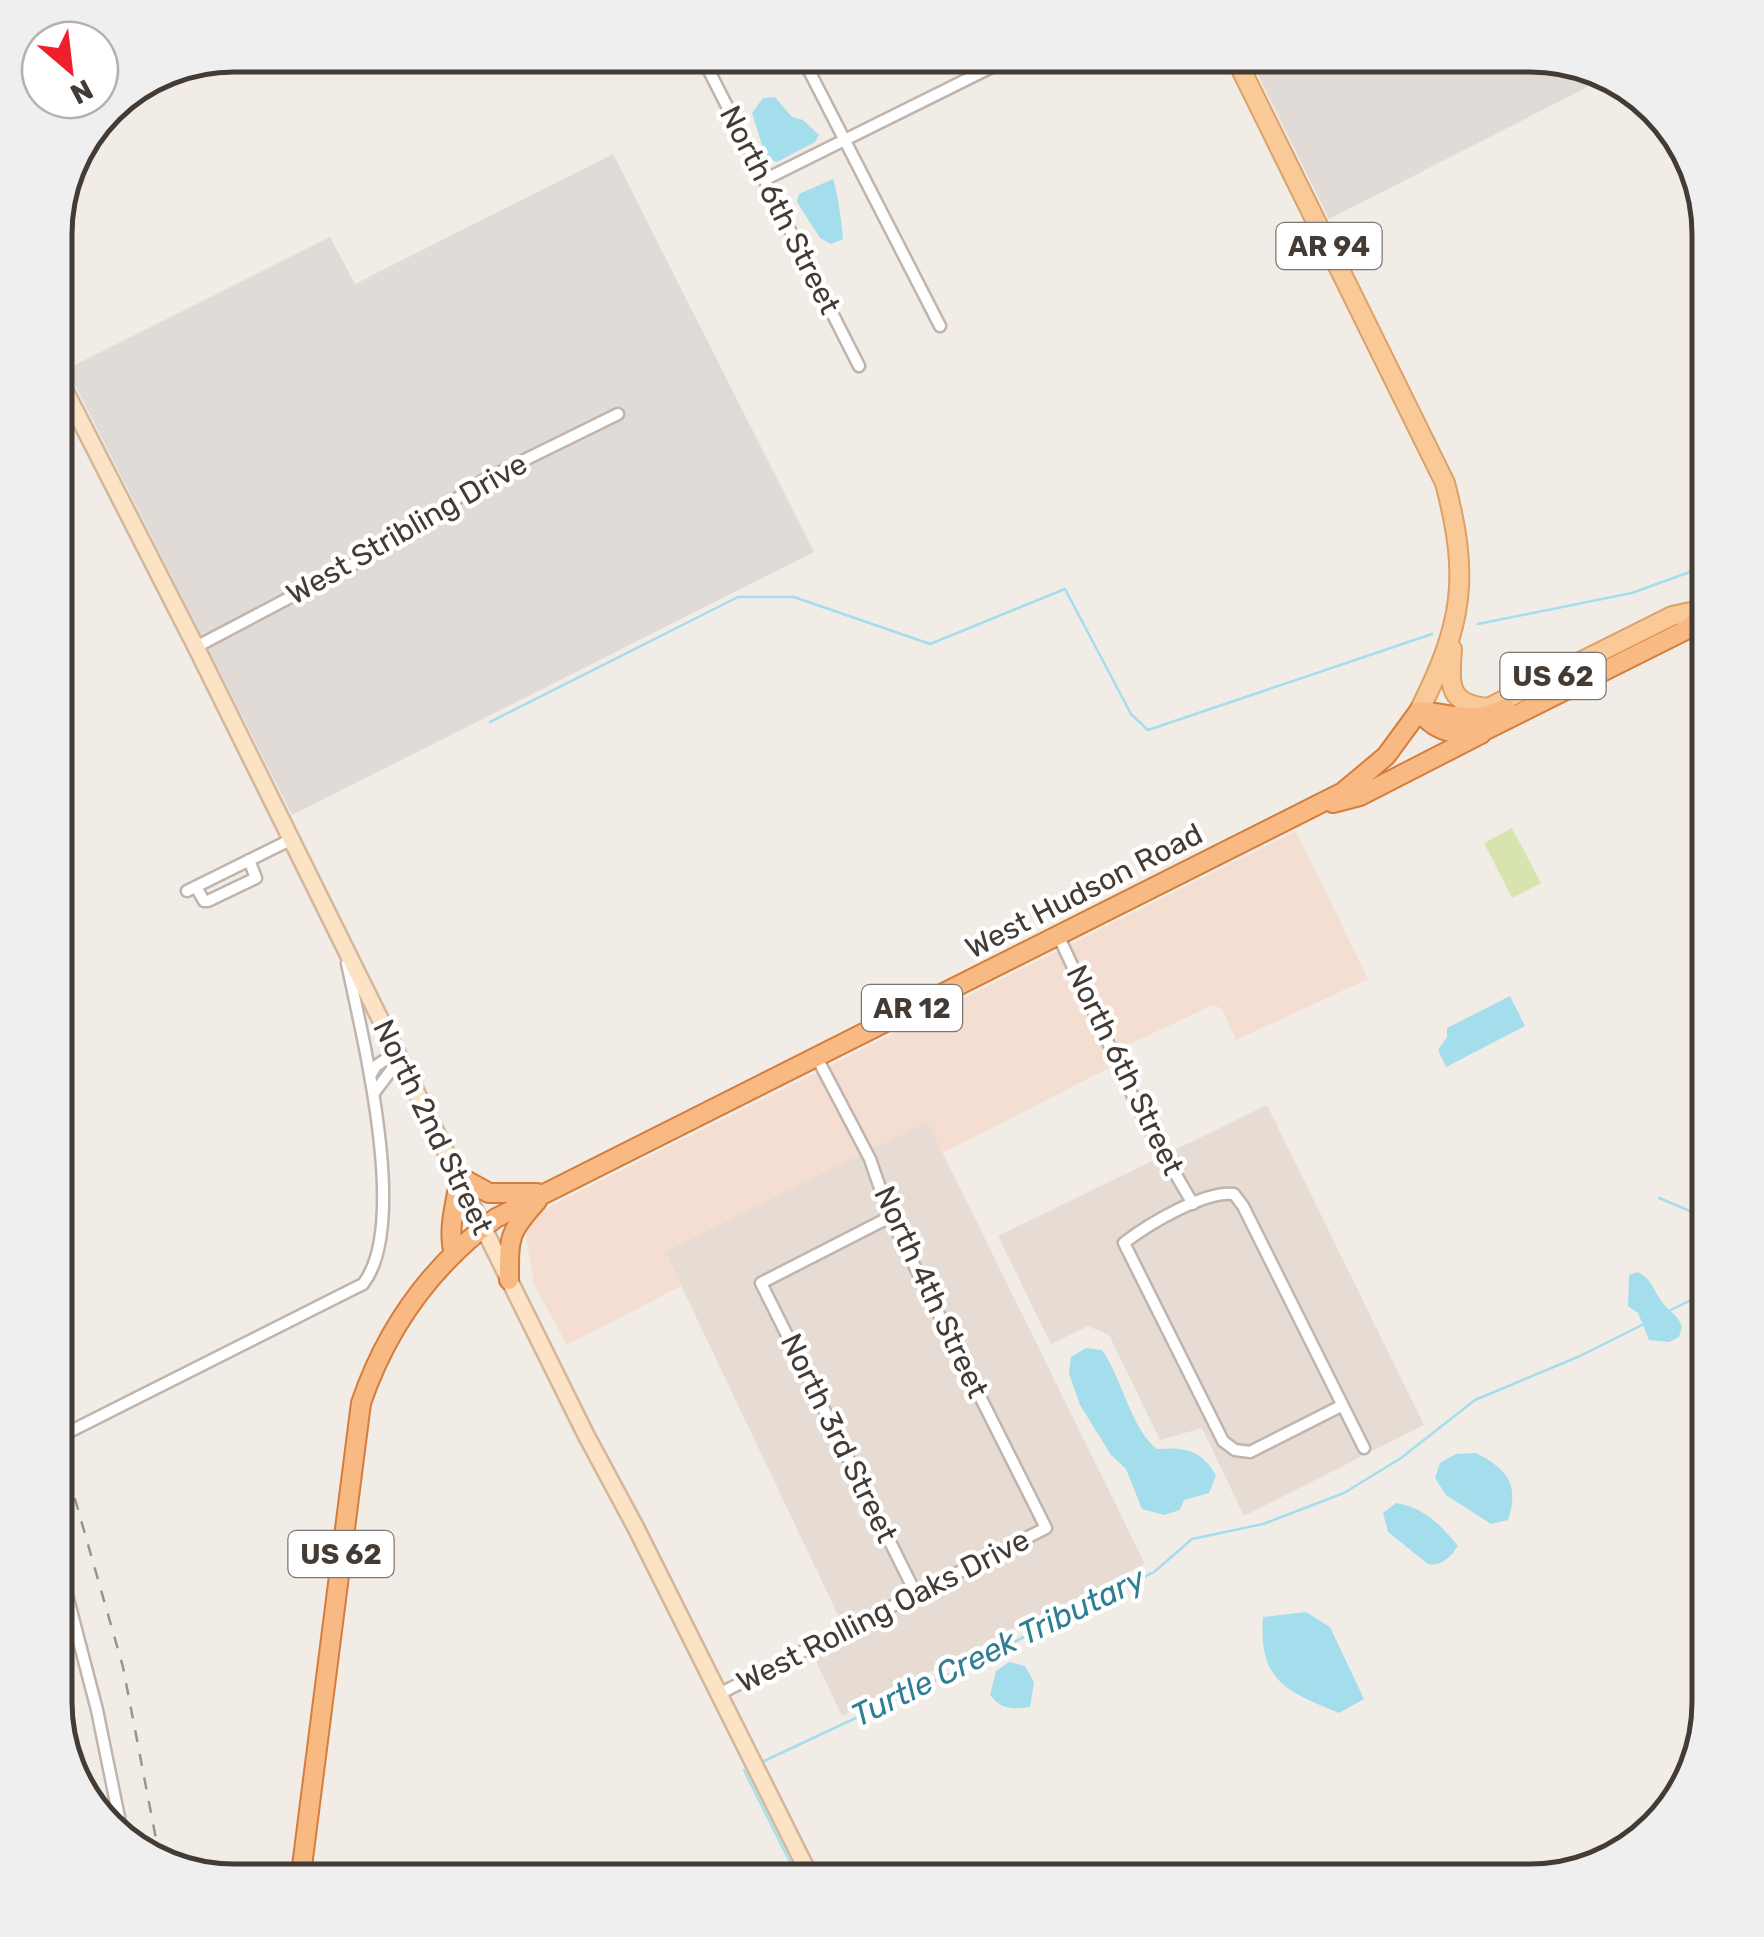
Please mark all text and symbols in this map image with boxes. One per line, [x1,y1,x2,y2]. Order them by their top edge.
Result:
north arrow [20,20,120,120]
text: N [65,72,98,111]
street label: North 6th Street [712,100,848,320]
road number: AR 94 [1276,223,1382,269]
street label: West Stribling Drive [280,445,534,613]
road number: US 62 [1500,653,1606,699]
street label: West Hudson Road [960,816,1208,966]
street label: North 6th Street [1059,959,1191,1181]
road number: AR 12 [862,985,962,1031]
street label: North 2nd Street [365,1014,501,1241]
street label: North 4th Street [866,1180,996,1404]
street label: North 3rd Street [773,1328,905,1549]
street label: West Rolling Oaks Drive [731,1522,1035,1700]
road number: US 62 [288,1531,394,1577]
water label: Turtle Creek Tributary [845,1559,1152,1735]

